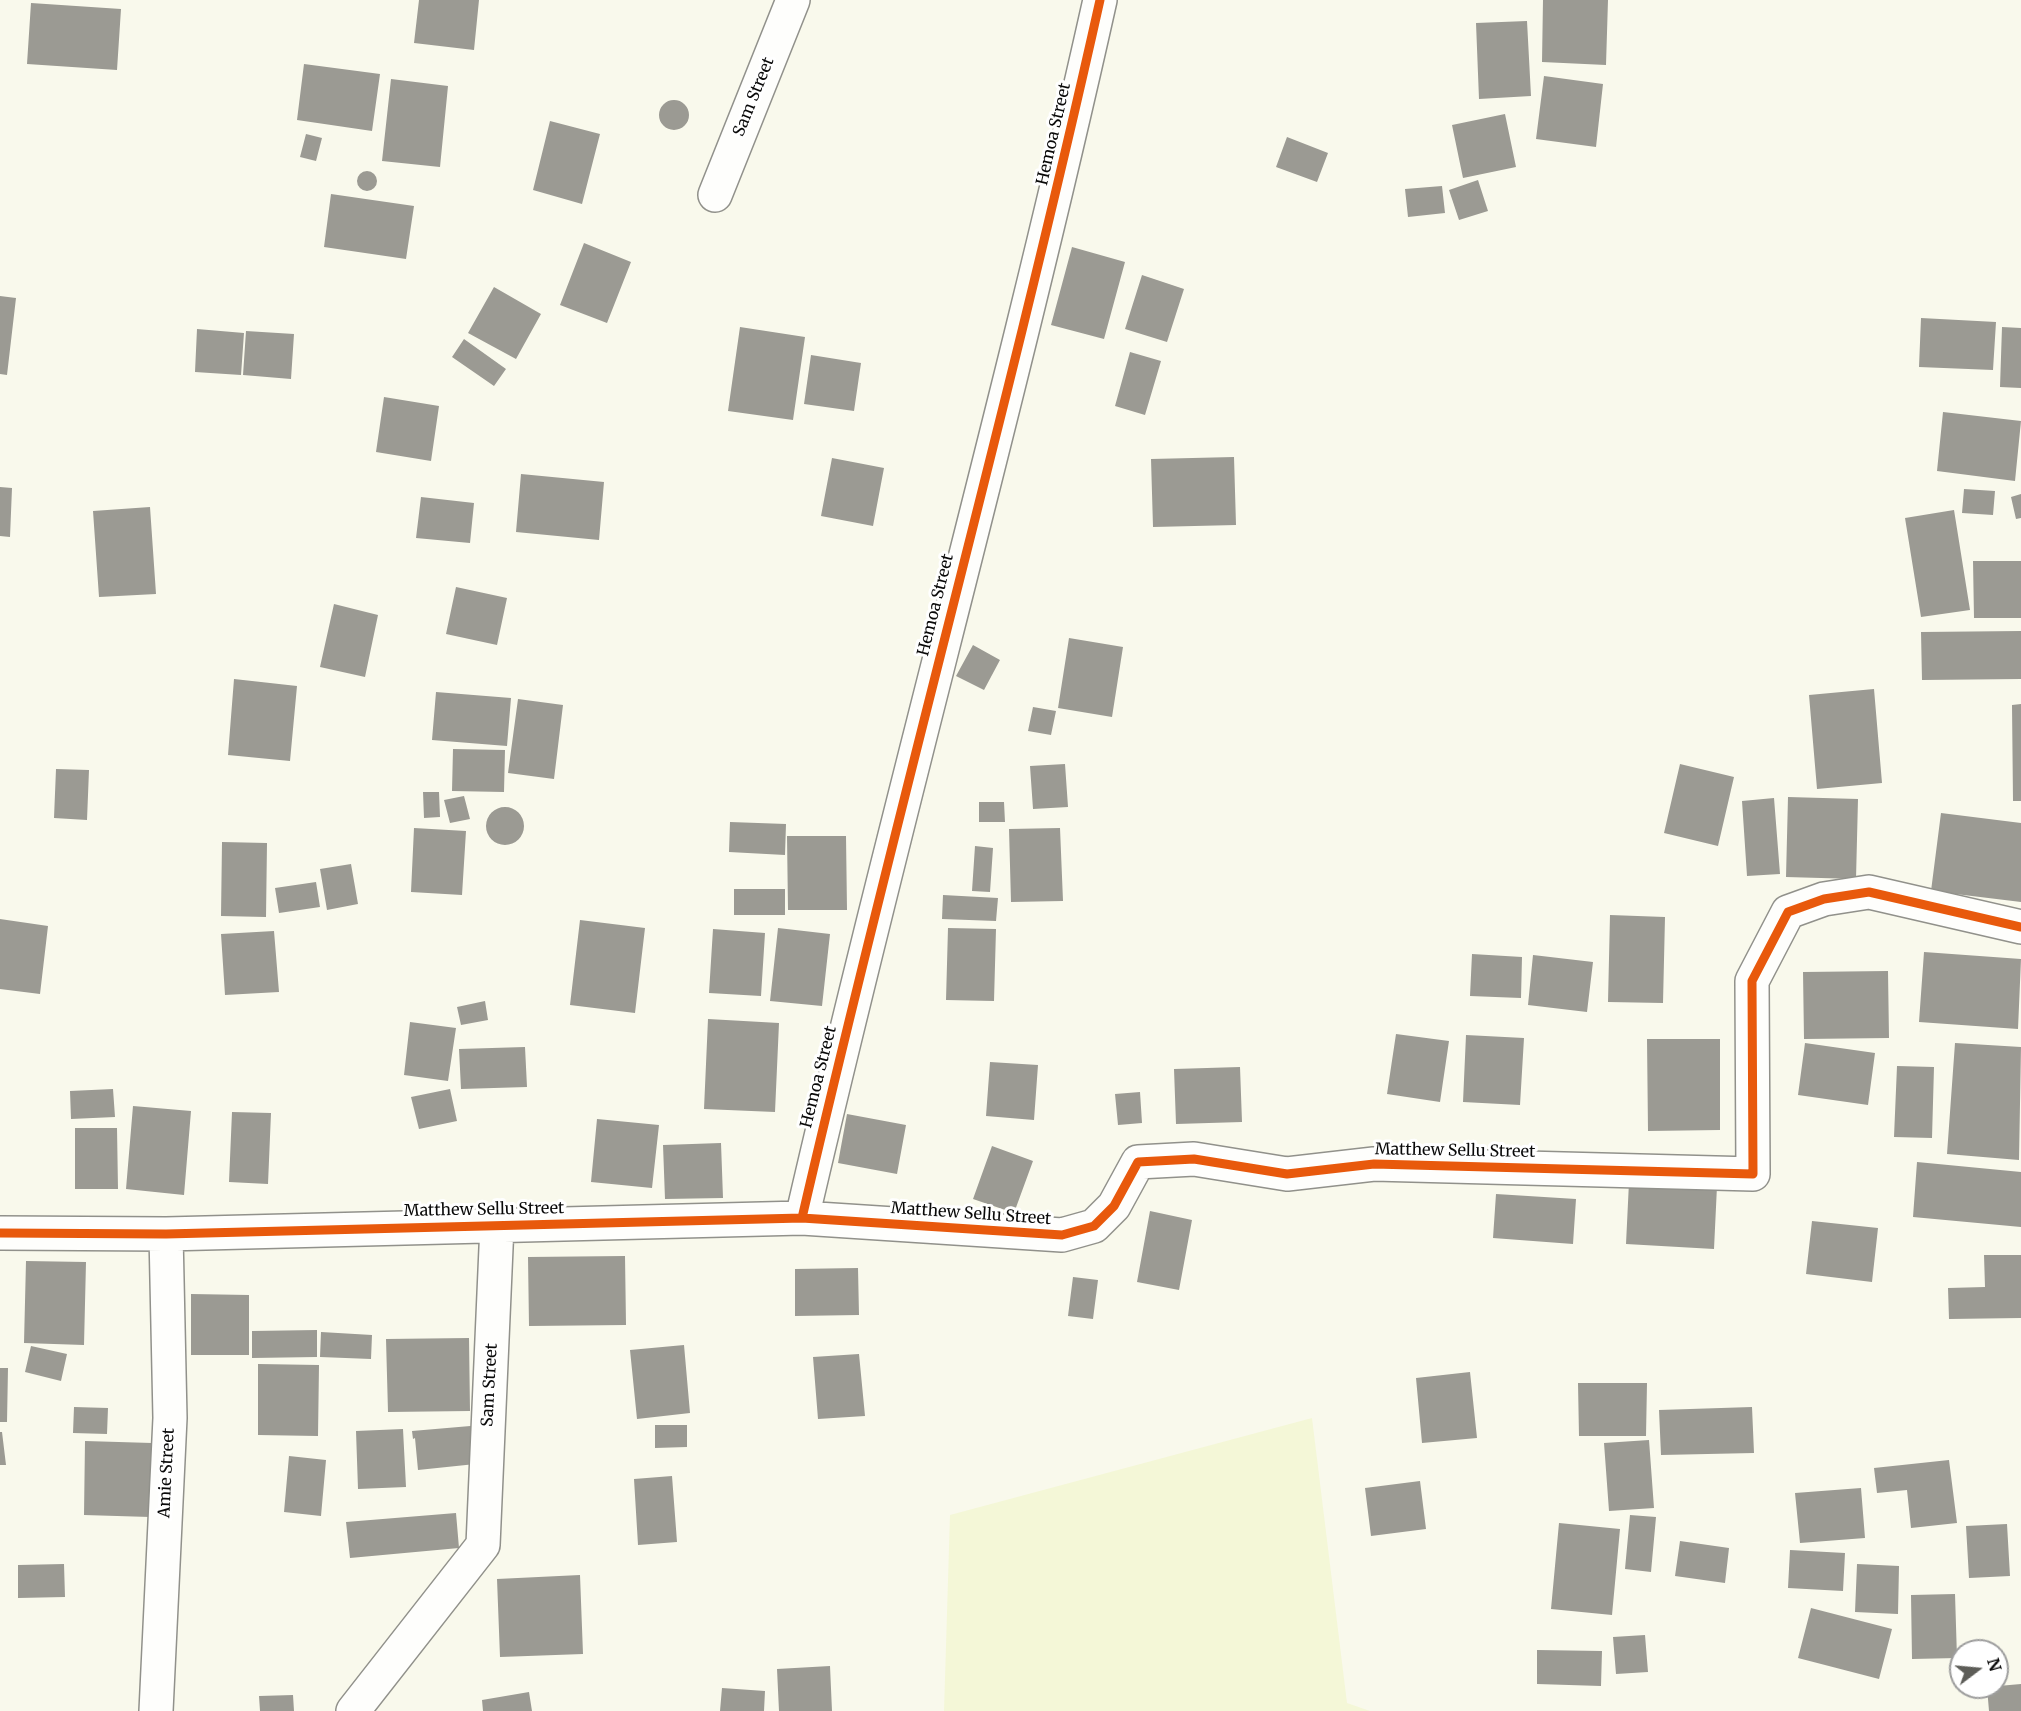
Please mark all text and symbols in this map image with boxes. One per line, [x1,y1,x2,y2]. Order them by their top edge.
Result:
street label: Sam Street [729,55,779,139]
street label: Hemoa Street [1033,81,1075,187]
street label: Hemoa Street [914,552,958,658]
street label: Hemoa Street [797,1024,841,1130]
street label: Matthew Sellu Street [1375,1140,1535,1162]
street label: Matthew Sellu Street [404,1199,564,1221]
street label: Matthew Sellu Street [890,1199,1052,1229]
street label: Sam Street [478,1343,502,1427]
street label: Amie Street [155,1427,179,1519]
north arrow [1949,1639,2009,1699]
text: N [1983,1656,2006,1673]

